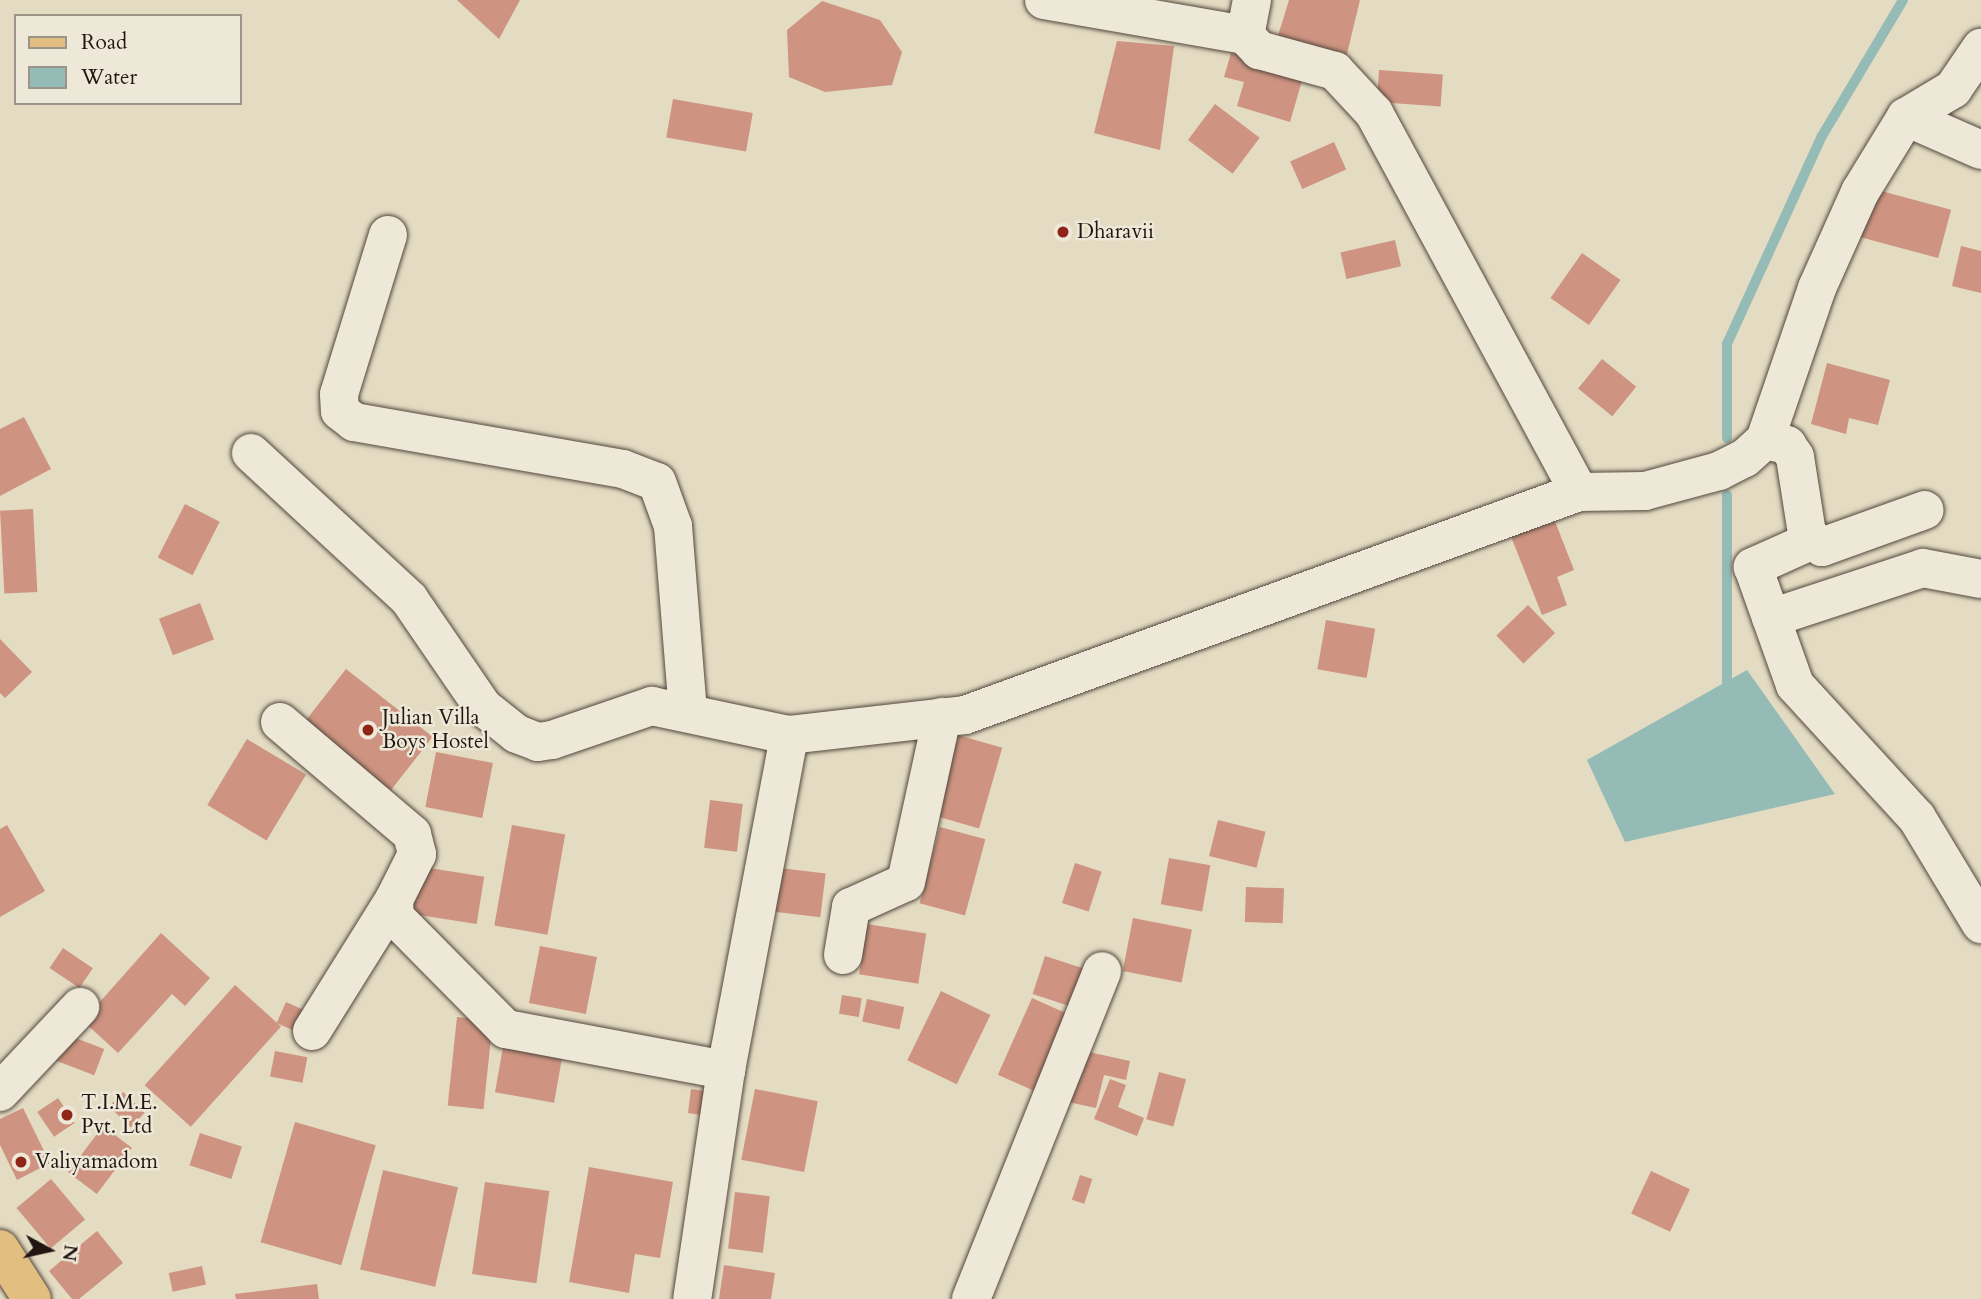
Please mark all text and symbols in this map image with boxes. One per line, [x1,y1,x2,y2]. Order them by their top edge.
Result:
legend [14,14,242,105]
text: Road [81,28,127,57]
text: Water [81,63,137,92]
place label: Dharavii [1077,219,1154,245]
marker: Dharavii [1055,224,1071,240]
place label: Julian Villa Boys Hostel [382,705,489,755]
marker: Julian Villa Boys Hostel [360,722,376,738]
place label: T.I.M.E. Pvt. Ltd [81,1090,158,1140]
marker: T.I.M.E. Pvt. Ltd [59,1107,75,1123]
place label: Valiyamadom [35,1149,158,1175]
marker: Valiyamadom [13,1154,29,1170]
north arrow [14,1215,84,1285]
text: N [56,1243,84,1263]

